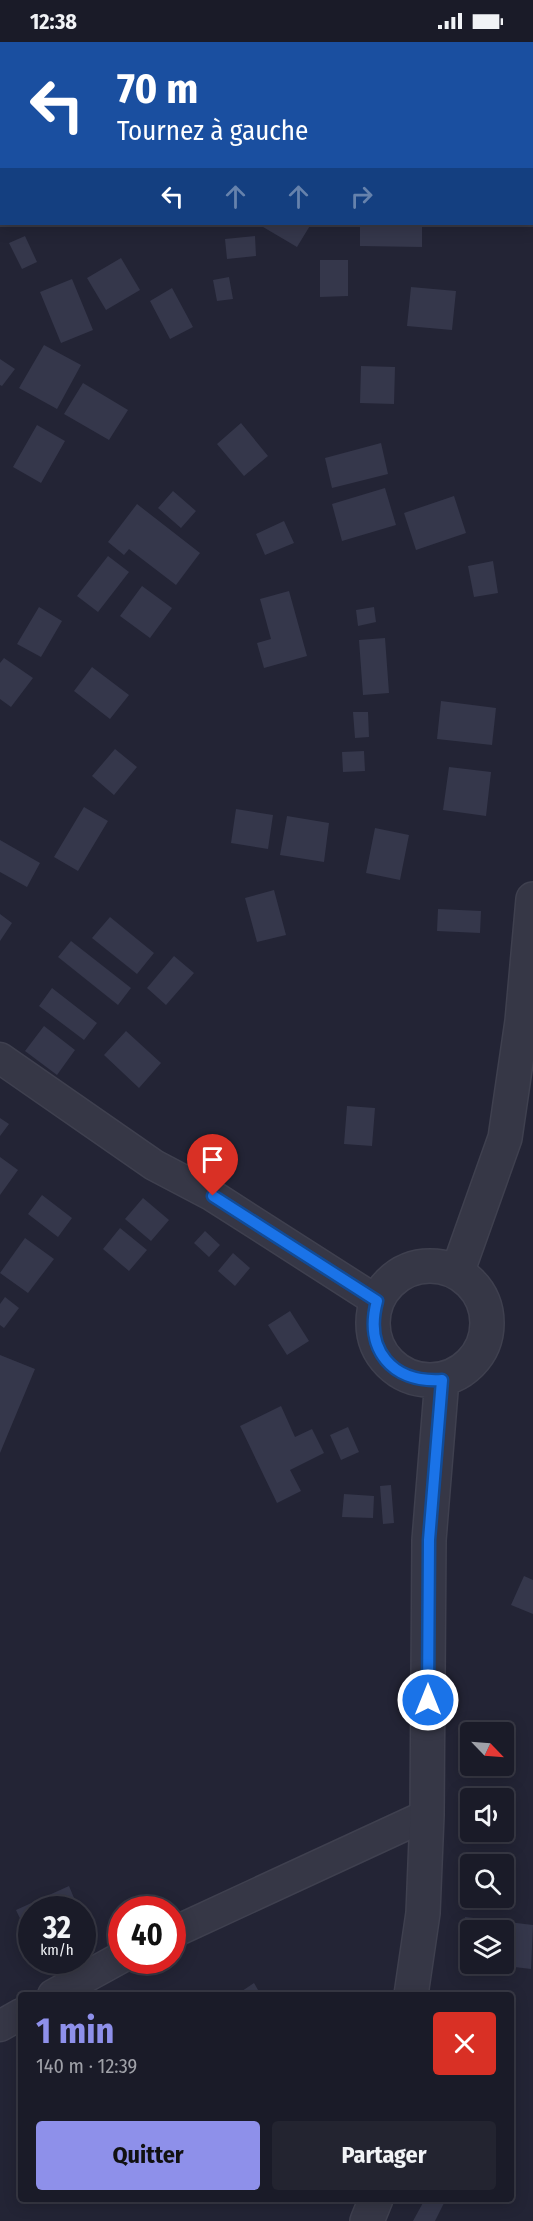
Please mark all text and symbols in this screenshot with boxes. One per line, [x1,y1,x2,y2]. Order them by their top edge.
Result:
text: 12:38 [30,8,77,35]
text: 70 m [117,64,198,114]
icon: left [18,66,96,144]
text: Tournez à gauche [117,115,308,147]
icon: left [156,180,189,213]
icon: ahead [219,180,252,213]
icon: ahead [282,180,315,213]
icon: right [345,180,378,213]
pin [187,1134,238,1196]
icon: arrive [196,1143,229,1176]
position arrow [396,1668,460,1732]
north arrow [460,1722,514,1776]
map controls [460,1722,514,1974]
button: sound [460,1788,514,1842]
button: search [460,1854,514,1908]
speed limit sign: 40 [108,1896,186,1974]
text: 32 [43,1910,71,1946]
button: layers [460,1920,514,1974]
text: km/h [40,1941,74,1959]
text: 1 min [36,2009,114,2053]
button: close [433,2012,496,2075]
text: 140 m · 12:39 [36,2054,137,2078]
button: Quitter [36,2121,260,2190]
button: Partager [272,2121,496,2190]

